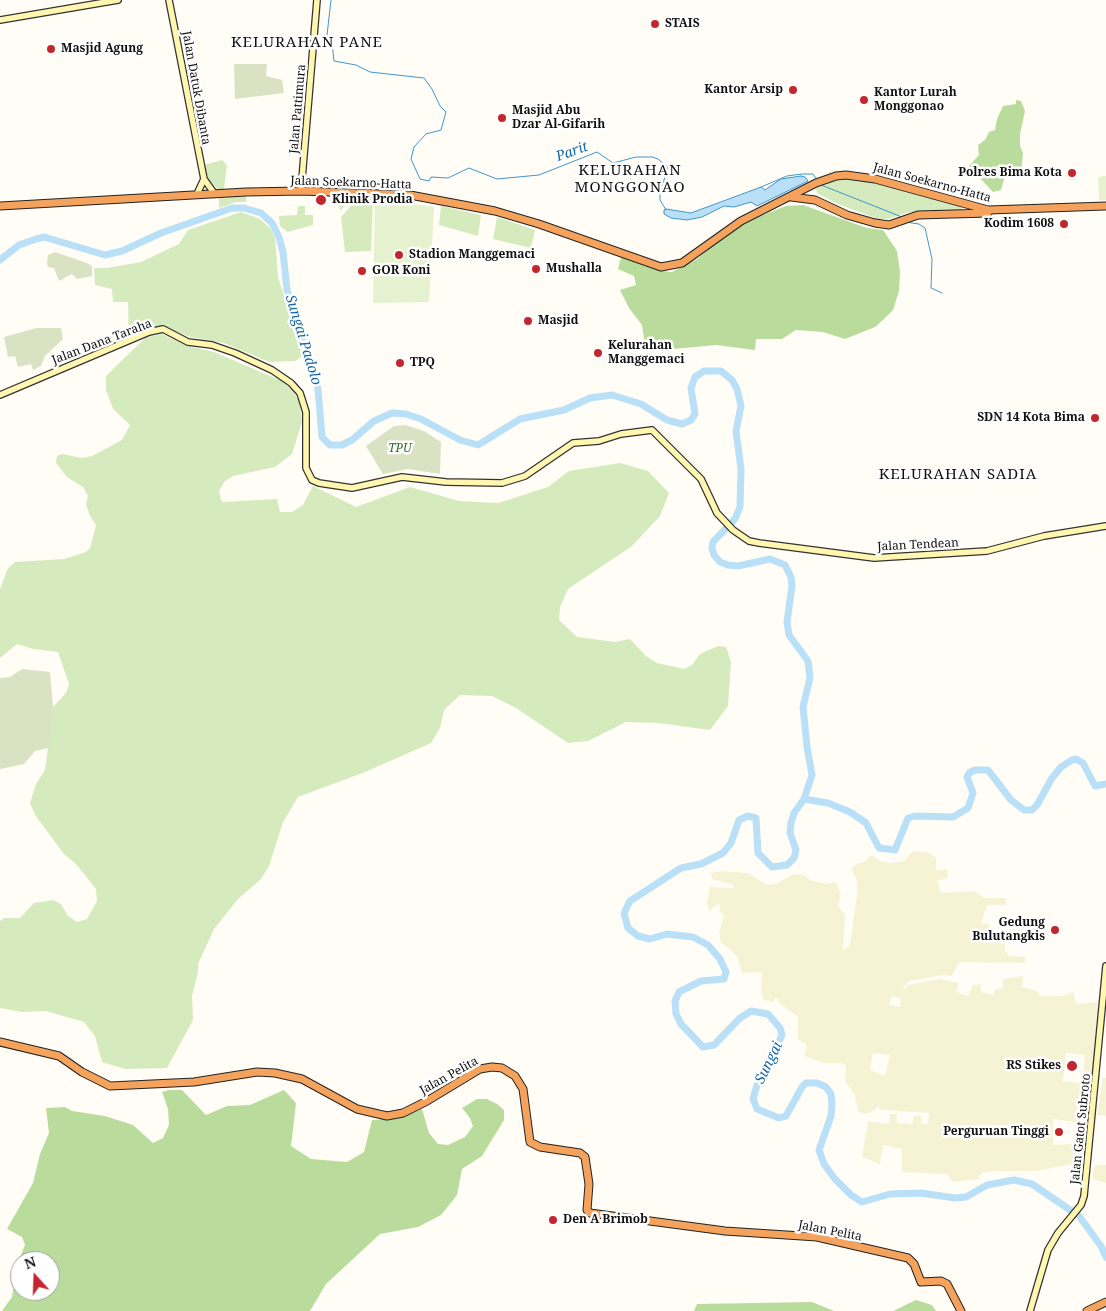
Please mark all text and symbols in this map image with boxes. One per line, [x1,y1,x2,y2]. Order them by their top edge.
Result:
place label: STAIS [665,17,700,31]
marker: STAIS [649,18,661,30]
street label: Jalan Datuk Dibanta [179,30,213,146]
district label: KELURAHAN PANE [229,34,385,52]
place label: Masjid Agung [61,42,143,56]
marker: Masjid Agung [45,43,57,55]
street label: Jalan Pattimura [287,64,309,154]
place label: Kantor Arsip [704,83,783,97]
marker: Kantor Arsip [787,84,799,96]
place label: Kantor Lurah Monggonao [874,86,957,114]
marker: Kantor Lurah Monggonao [858,94,870,106]
place label: Masjid Abu Dzar Al-Gifarih [512,104,605,132]
marker: Masjid Abu Dzar Al-Gifarih [496,112,508,124]
water label: Parit [554,139,590,165]
street label: Jalan Soekarno-Hatta [871,160,993,206]
district label: KELURAHAN MONGGONAO [573,162,687,197]
place label: Polres Bima Kota [958,166,1062,180]
marker: Polres Bima Kota [1066,167,1078,179]
street label: Jalan Soekarno-Hatta [290,174,412,192]
marker: Klinik Prodia [314,193,328,207]
place label: Klinik Prodia [332,193,413,207]
place label: Kodim 1608 [984,217,1054,231]
marker: Kodim 1608 [1058,218,1070,230]
place label: Stadion Manggemaci [409,248,535,262]
marker: Stadion Manggemaci [393,249,405,261]
place label: Mushalla [546,262,602,276]
marker: Mushalla [530,263,542,275]
place label: GOR Koni [372,264,431,278]
marker: GOR Koni [356,265,368,277]
water label: Sungai Padolo [281,293,325,387]
place label: Masjid [538,314,579,328]
marker: Masjid [522,315,534,327]
street label: Jalan Dana Taraha [50,316,154,368]
place label: Kelurahan Manggemaci [608,339,685,367]
marker: Kelurahan Manggemaci [592,347,604,359]
place label: TPQ [410,356,435,370]
marker: TPQ [394,357,406,369]
place label: SDN 14 Kota Bima [977,411,1085,425]
marker: SDN 14 Kota Bima [1089,412,1101,424]
park label: TPU [388,442,412,456]
district label: KELURAHAN SADIA [877,466,1039,484]
street label: Jalan Tendean [877,536,959,554]
place label: Gedung Bulutangkis [972,916,1045,944]
marker: Gedung Bulutangkis [1049,924,1061,936]
water label: Sungai [752,1039,786,1087]
street label: Jalan Pelita [417,1054,481,1098]
place label: RS Stikes [1006,1059,1061,1073]
marker: RS Stikes [1065,1059,1079,1073]
street label: Jalan Gatot Subroto [1068,1073,1094,1185]
place label: Perguruan Tinggi [943,1125,1049,1139]
marker: Perguruan Tinggi [1053,1126,1065,1138]
place label: Den A Brimob [563,1213,648,1227]
marker: Den A Brimob [547,1214,559,1226]
street label: Jalan Pelita [797,1218,863,1244]
north arrow [10,1251,60,1301]
text: N [22,1252,38,1273]

